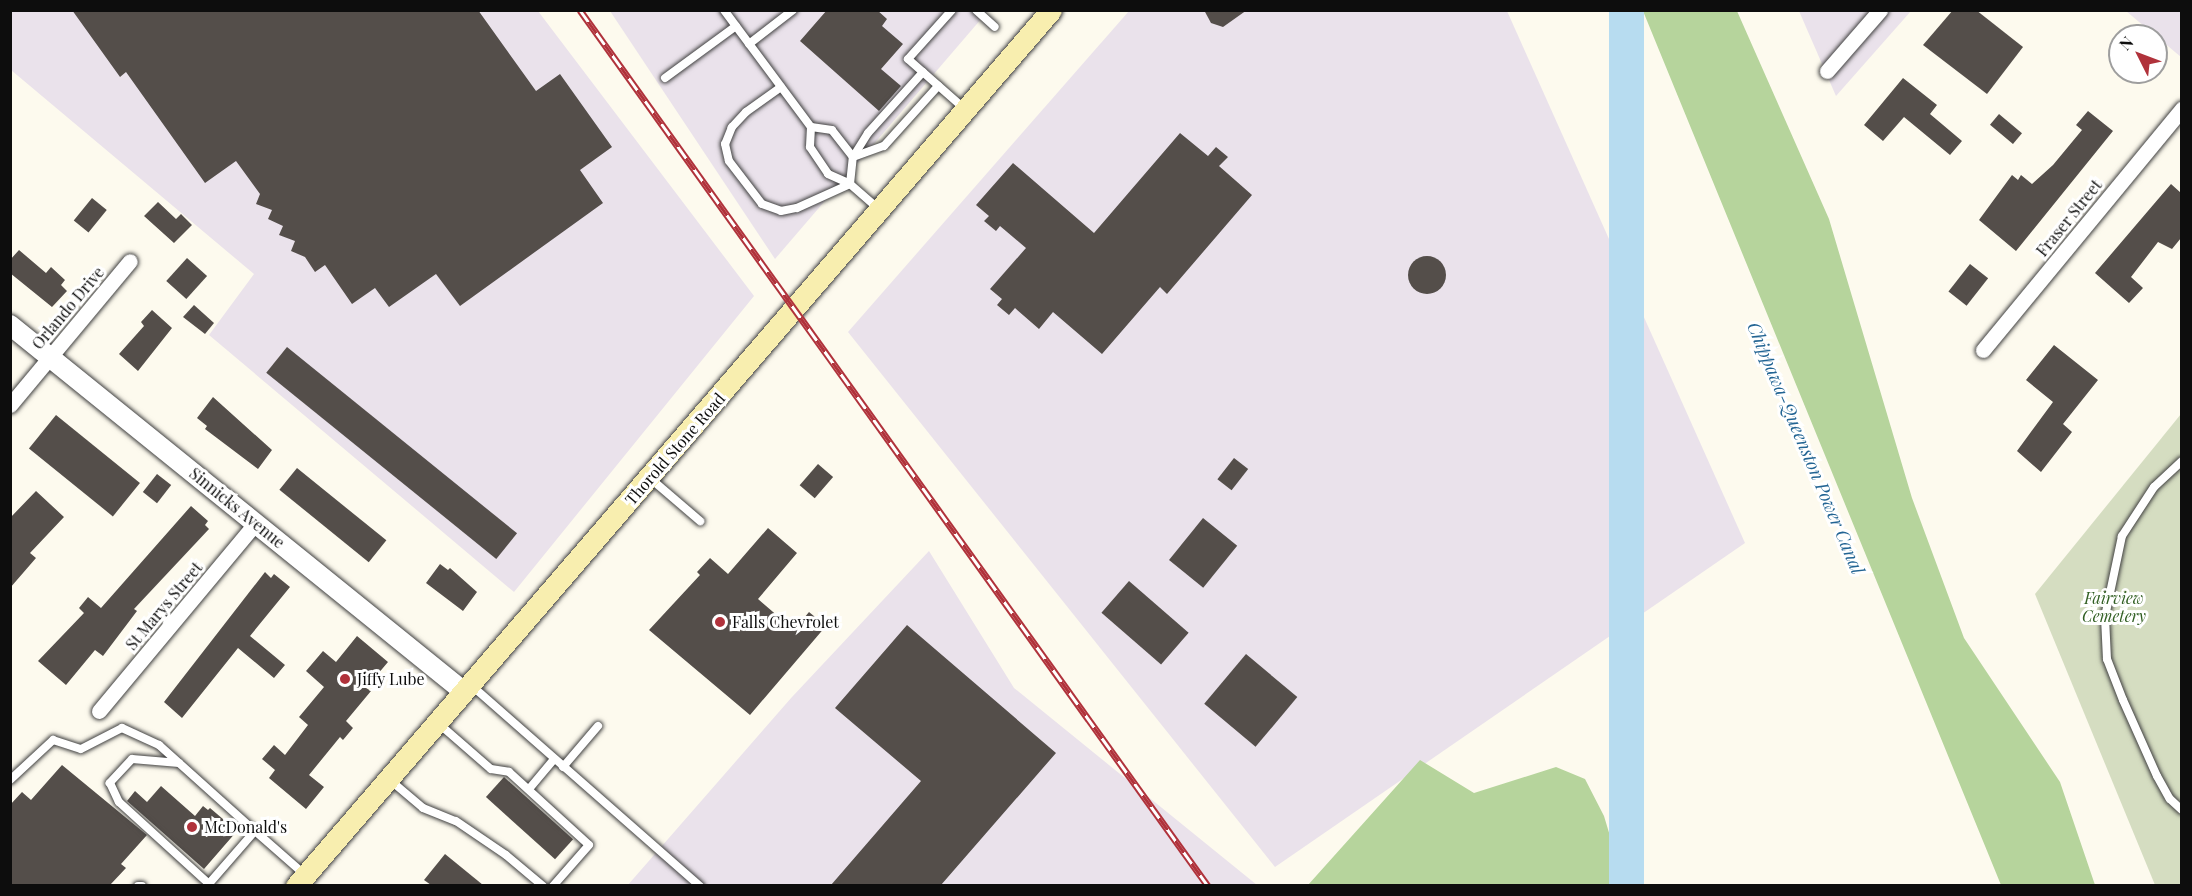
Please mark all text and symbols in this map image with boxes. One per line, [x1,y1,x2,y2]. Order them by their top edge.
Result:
north arrow [2108,24,2168,84]
text: N [2114,32,2137,54]
street label: Fraser Street [2032,176,2106,260]
street label: Orlando Drive [28,263,108,353]
water label: Chippawa-Queenston Power Canal [1743,319,1869,577]
street label: Thorold Stone Road [621,389,729,509]
street label: Sinnicks Avenue [185,464,289,552]
street label: St Marys Street [122,558,206,654]
park label: Fairview Cemetery [2082,588,2146,626]
place label: Falls Chevrolet [732,612,839,632]
marker: Falls Chevrolet [713,615,727,629]
place label: Jiffy Lube [357,669,425,689]
marker: Jiffy Lube [338,672,352,686]
place label: McDonald's [204,817,287,837]
marker: McDonald's [185,820,199,834]

